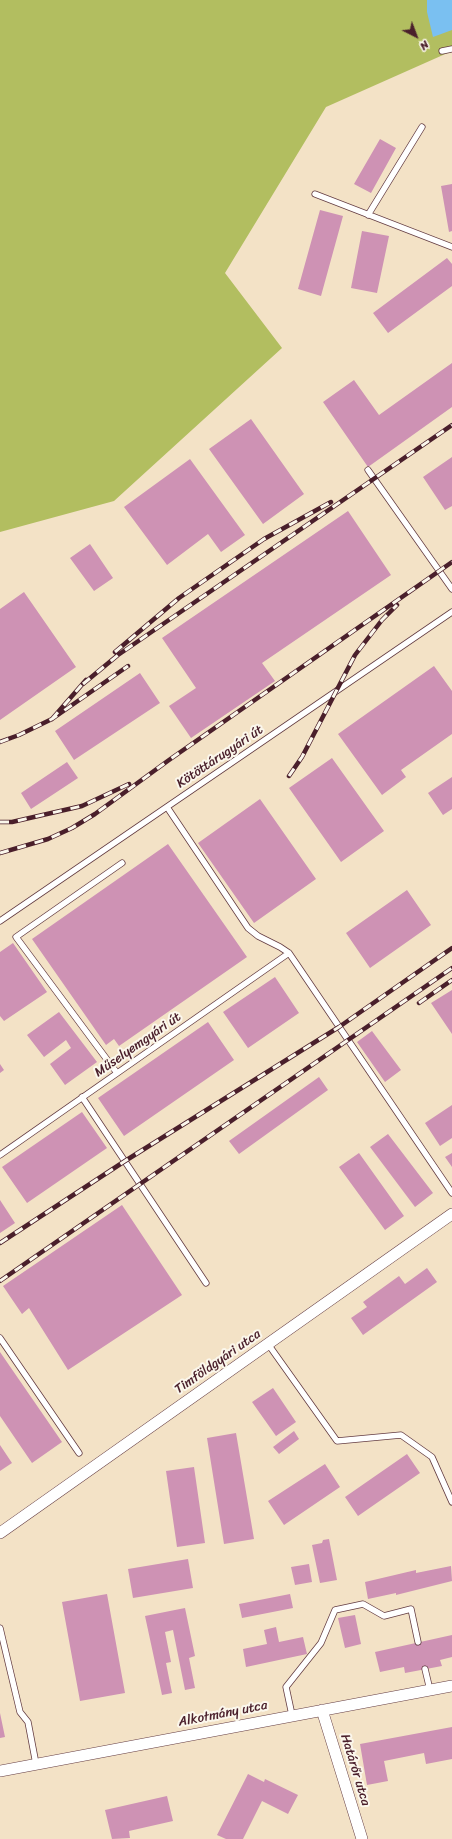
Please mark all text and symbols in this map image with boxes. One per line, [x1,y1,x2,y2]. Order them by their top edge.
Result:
north arrow [396,16,436,56]
text: N [415,36,434,55]
street label: Kötöttárugyári út [174,722,266,792]
street label: Műselyemgyári út [92,1009,184,1081]
street label: Timföldgyári utca [172,1327,264,1397]
street label: Alkotmány utca [177,1698,269,1730]
street label: Határőr utca [337,1732,373,1808]

